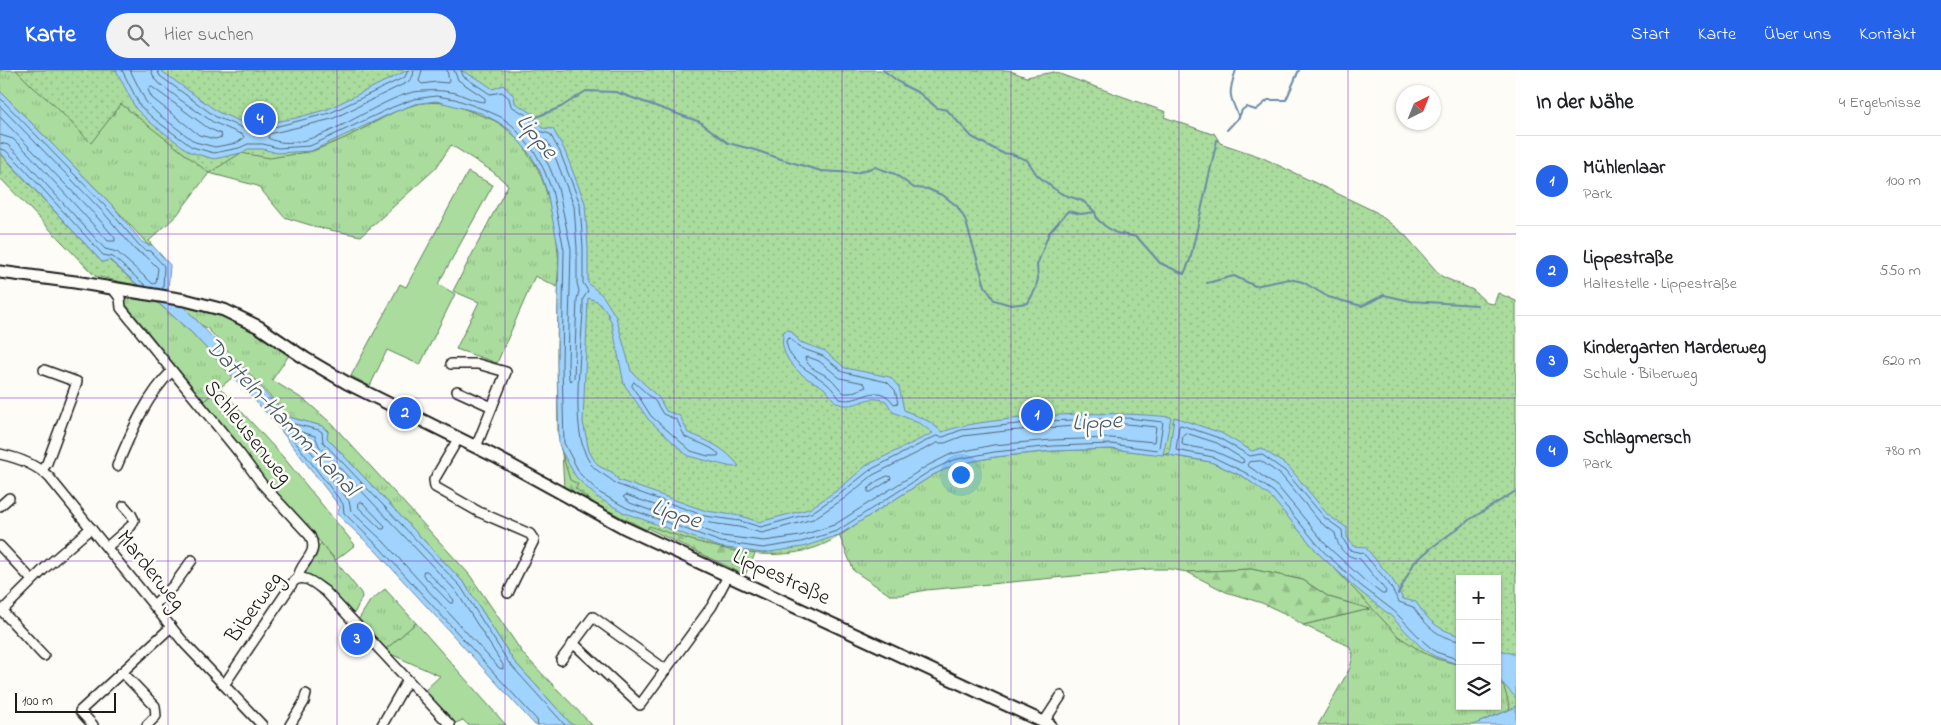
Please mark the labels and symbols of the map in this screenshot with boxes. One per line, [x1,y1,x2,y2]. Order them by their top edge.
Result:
north arrow [1396,85,1441,130]
pin: 4 [244,100,276,138]
water label: Lippe [507,107,566,168]
water label: Datteln-Hamm-Kanal [196,331,368,507]
street label: Schleusenweg [194,374,299,493]
pin: 2 [389,394,421,432]
pin: 1 [1021,396,1053,434]
water label: Lippe [1071,404,1124,442]
your location [948,462,974,488]
water label: Lippe [647,491,706,540]
street label: Marderweg [107,524,192,619]
street label: Lippestraße [727,541,835,615]
street label: Biberweg [218,566,293,652]
pin: 3 [341,620,373,658]
scale bar [15,690,116,713]

